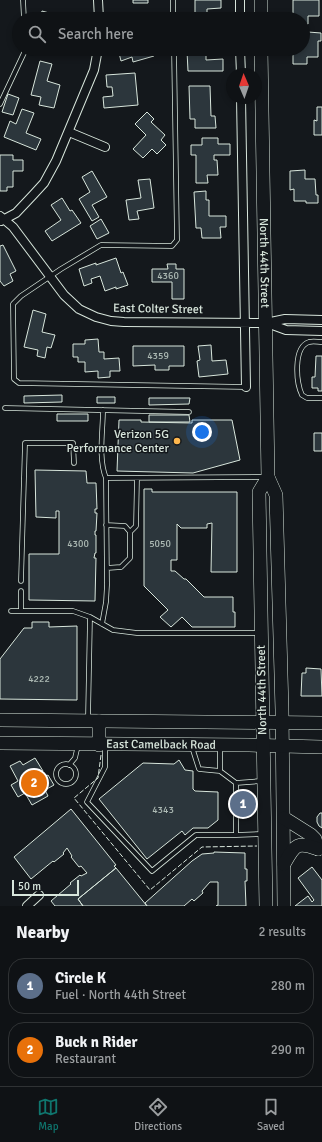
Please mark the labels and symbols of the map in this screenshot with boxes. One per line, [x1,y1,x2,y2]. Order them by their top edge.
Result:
north arrow [226,68,262,104]
street label: North 44th Street [256,218,273,308]
house number: 4360 [157,270,179,282]
street label: East Colter Street [113,301,203,317]
house number: 4359 [147,350,169,362]
your location [192,422,212,442]
place label: Verizon 5G Performance Center [67,427,170,456]
marker: Verizon 5G Performance Center [172,436,182,446]
house number: 4300 [67,538,89,550]
house number: 5050 [149,538,171,550]
street label: North 44th Street [254,645,270,735]
house number: 4222 [28,673,50,685]
street label: East Camelback Road [106,736,216,752]
pin: 2 [21,768,47,798]
pin: 1 [230,789,256,819]
house number: 4343 [152,804,174,816]
scale bar [12,878,79,897]

